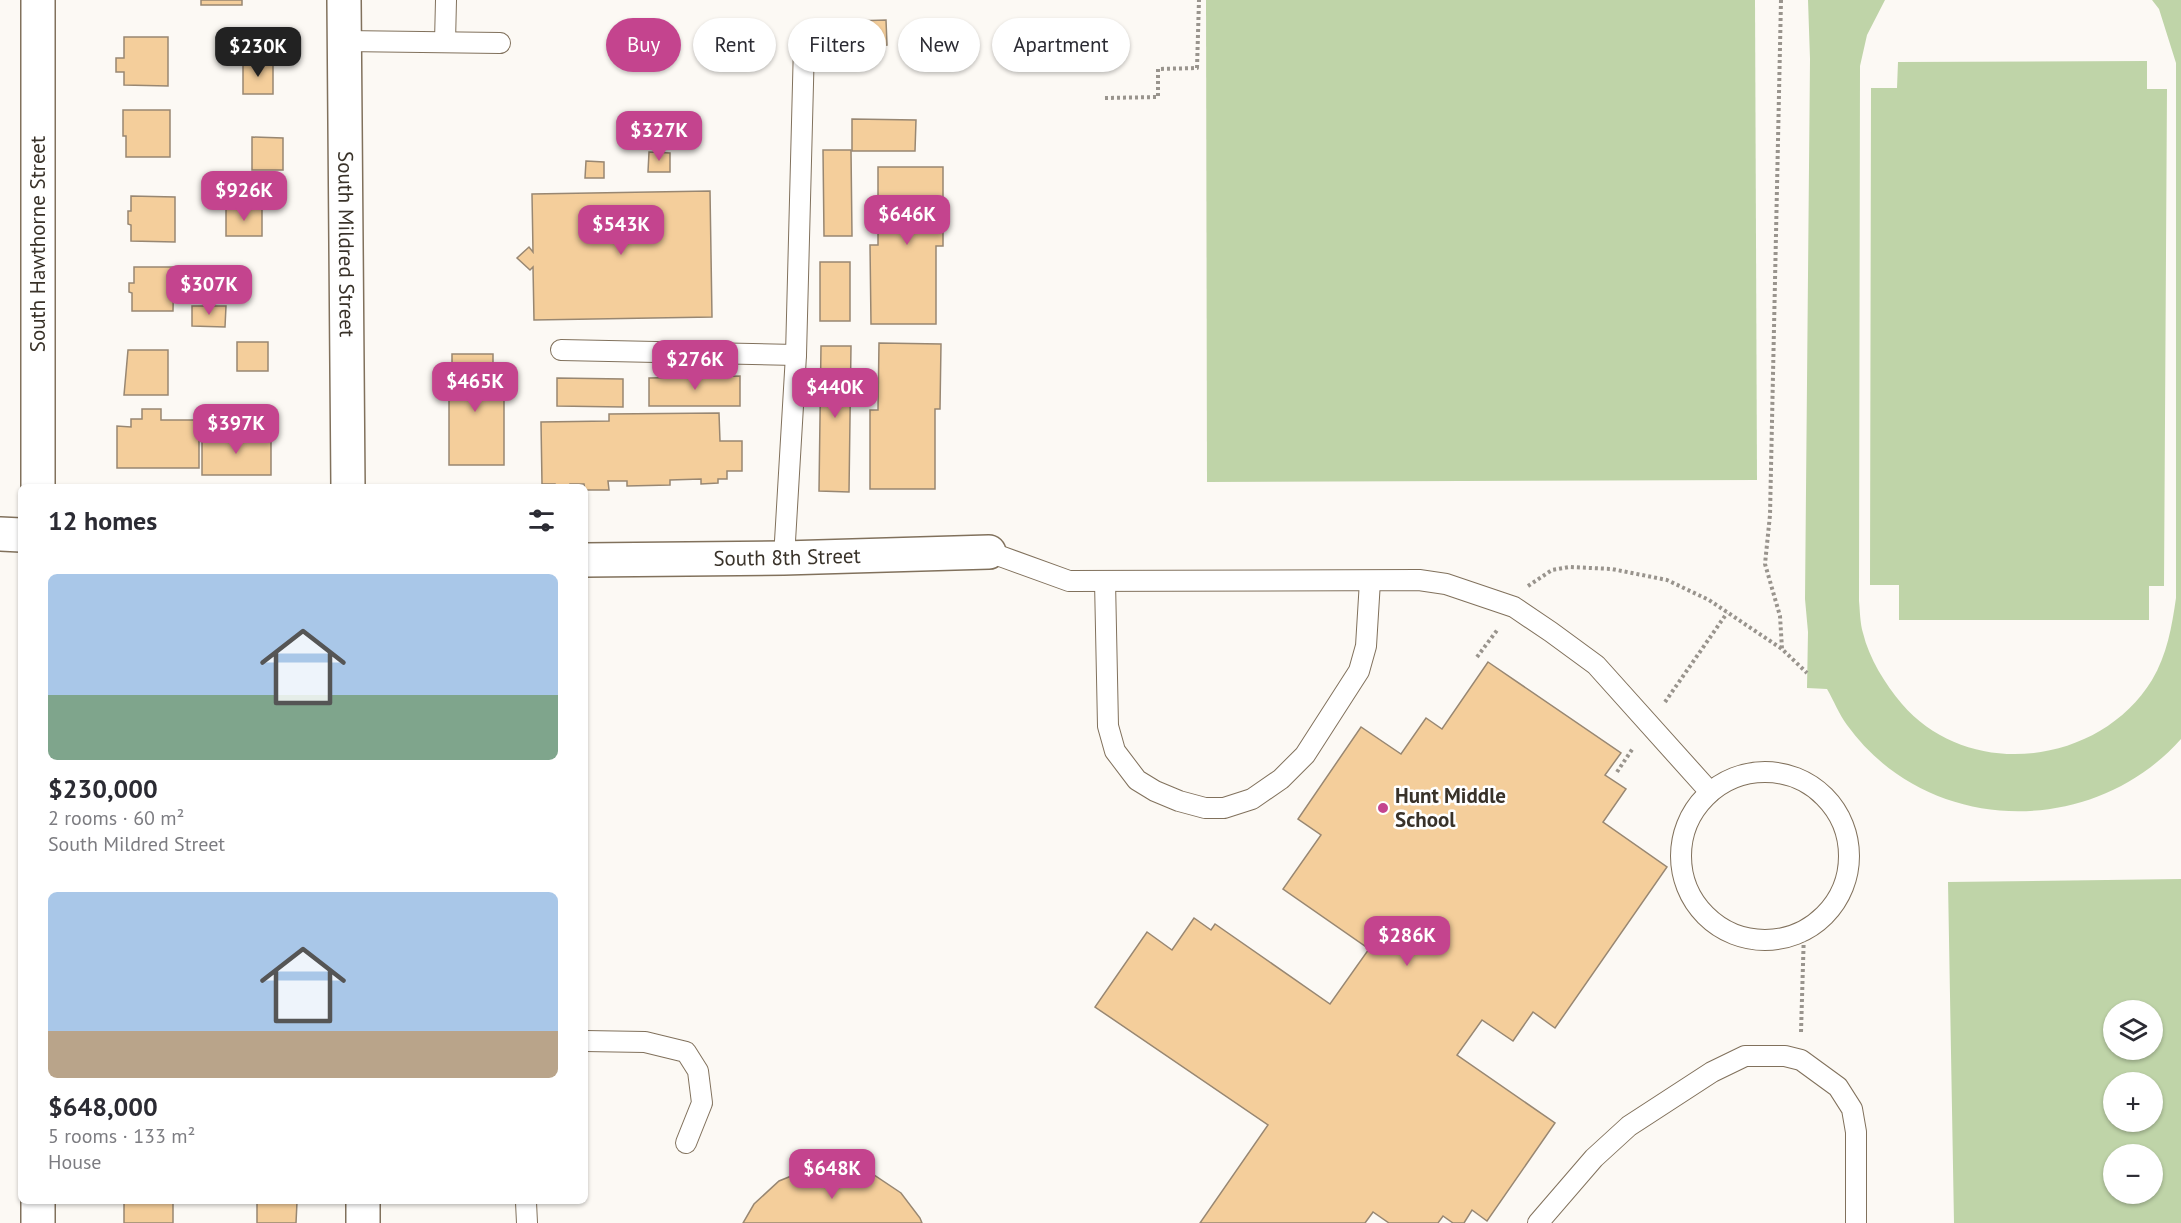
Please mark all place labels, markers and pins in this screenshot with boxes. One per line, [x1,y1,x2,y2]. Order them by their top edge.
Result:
pin: $230K [216,27,300,78]
pin: $327K [617,111,701,162]
pin: $926K [202,171,286,222]
pin: $646K [865,195,949,246]
pin: $543K [579,205,663,256]
pin: $307K [167,265,251,316]
pin: $276K [653,340,737,391]
pin: $465K [433,362,517,413]
pin: $440K [793,368,877,419]
pin: $397K [194,404,278,455]
place label: Hunt Middle School [1395,782,1506,833]
marker: Hunt Middle School [1376,801,1390,815]
pin: $286K [1365,916,1449,967]
pin: $648K [790,1149,874,1200]

